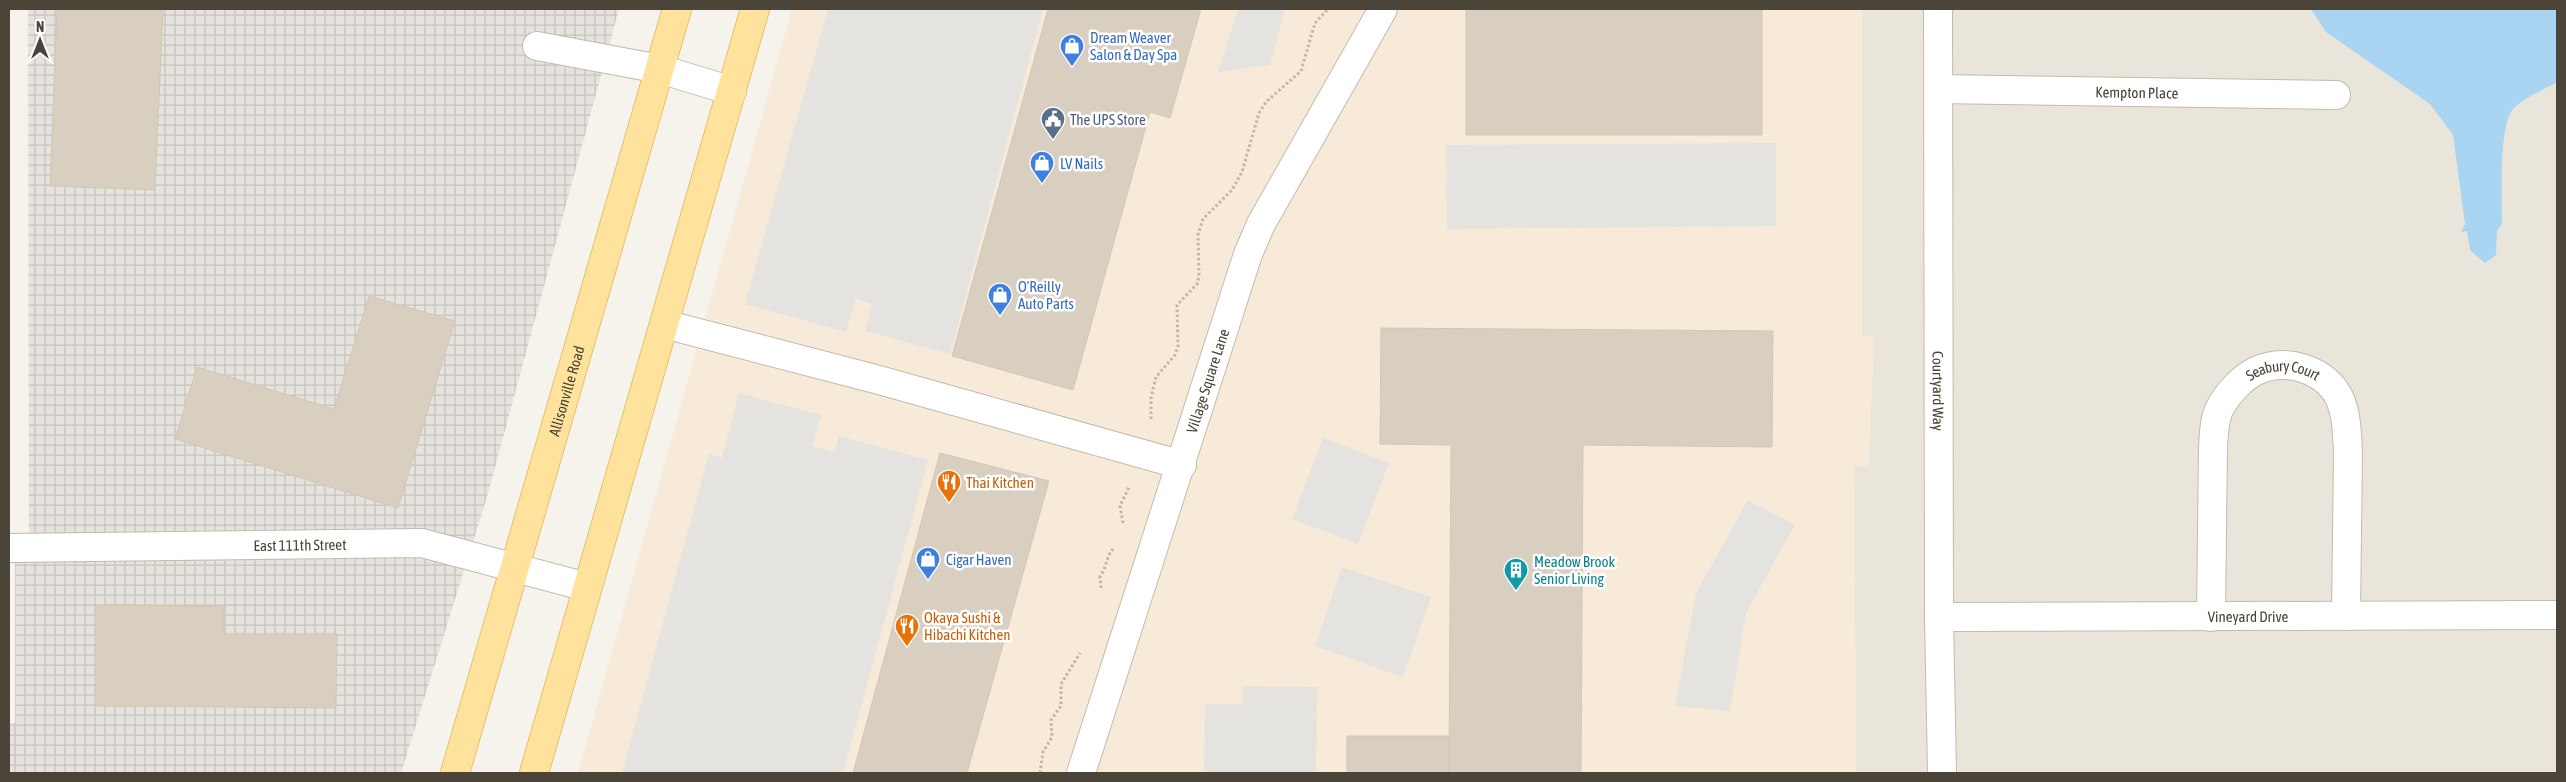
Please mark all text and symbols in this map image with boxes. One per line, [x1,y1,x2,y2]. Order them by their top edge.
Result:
north arrow [15,15,65,65]
text: N [36,19,44,35]
place label: Dream Weaver Salon & Day Spa [1090,29,1177,63]
shop icon: Dream Weaver Salon & Day Spa [1059,33,1085,67]
street label: Kempton Place [2095,83,2179,101]
public building icon: The UPS Store [1040,106,1066,140]
place label: The UPS Store [1070,111,1146,128]
shop icon: LV Nails [1029,150,1055,184]
place label: LV Nails [1060,155,1103,172]
place label: O'Reilly Auto Parts [1018,278,1074,312]
shop icon: O'Reilly Auto Parts [987,282,1013,316]
street label: Village Square Lane [1182,326,1232,435]
street label: Allisonville Road [545,344,587,438]
street label: Courtyard Way [1930,351,1947,431]
street label: Seabury Court [2242,357,2324,384]
restaurant icon: Thai Kitchen [936,469,962,503]
place label: Thai Kitchen [966,474,1034,491]
street label: East 111th Street [253,535,347,554]
shop icon: Cigar Haven [915,546,941,580]
place label: Cigar Haven [946,551,1012,568]
place label: Meadow Brook Senior Living [1534,553,1615,587]
building icon: Meadow Brook Senior Living [1503,557,1529,591]
street label: Vineyard Drive [2208,607,2288,625]
place label: Okaya Sushi & Hibachi Kitchen [924,609,1010,643]
restaurant icon: Okaya Sushi & Hibachi Kitchen [894,613,920,647]

